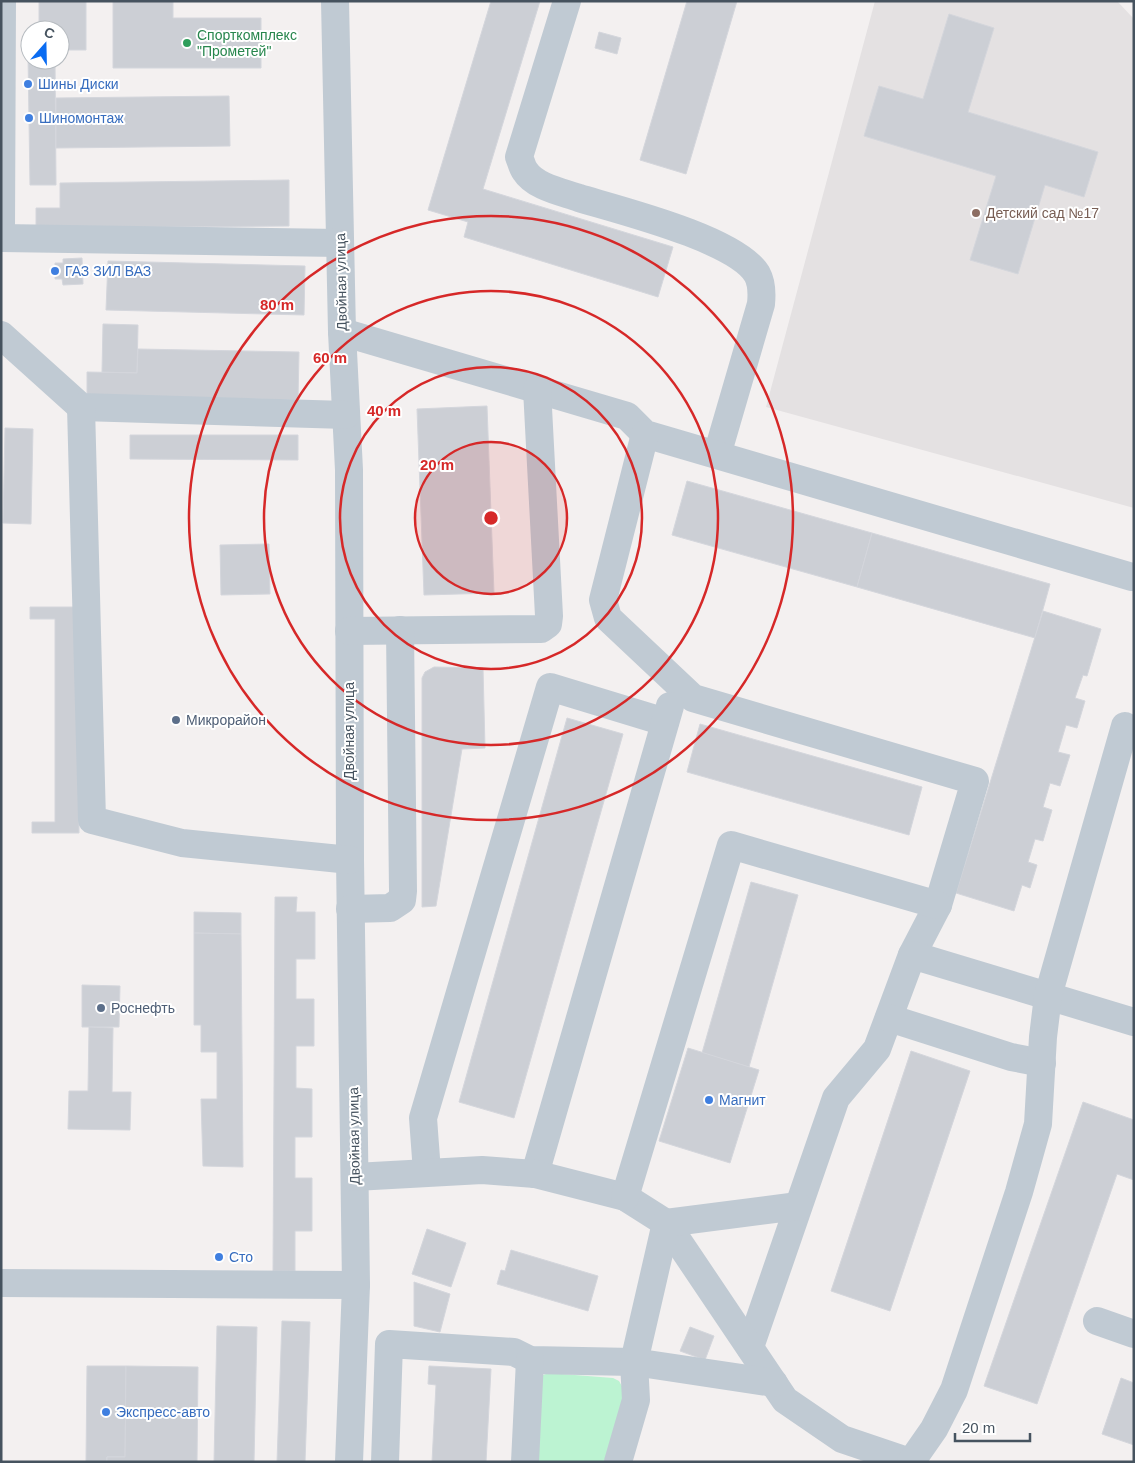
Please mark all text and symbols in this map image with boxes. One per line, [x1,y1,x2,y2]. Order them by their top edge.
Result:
north arrow [20,20,70,70]
text: С [42,24,57,42]
place label: Спорткомплекс "Прометей" [197,27,297,59]
marker: Спорткомплекс "Прометей" [181,37,193,49]
place label: Шины Диски [38,76,119,92]
marker: Шины Диски [22,78,34,90]
place label: Шиномонтаж [39,110,124,126]
marker: Шиномонтаж [23,112,35,124]
place label: Детский сад №17 [986,205,1099,221]
marker: Детский сад №17 [970,207,982,219]
street label: Двойная улица [332,233,350,331]
place label: ГАЗ ЗИЛ ВАЗ [65,263,151,279]
marker: ГАЗ ЗИЛ ВАЗ [49,265,61,277]
text: 80 m [260,296,294,313]
text: 60 m [313,349,347,366]
text: 40 m [367,402,401,419]
text: 20 m [420,456,454,473]
centre of rings [482,509,500,527]
street label: Двойная улица [341,682,357,780]
place label: Микрорайон [186,712,266,728]
marker: Микрорайон [170,714,182,726]
place label: Роснефть [111,1000,175,1016]
marker: Роснефть [95,1002,107,1014]
street label: Двойная улица [345,1087,363,1185]
place label: Магнит [719,1092,766,1108]
marker: Магнит [703,1094,715,1106]
place label: Сто [229,1249,253,1265]
marker: Сто [213,1251,225,1263]
place label: Экспресс-авто [116,1404,210,1420]
marker: Экспресс-авто [100,1406,112,1418]
scale bar [955,1410,1030,1442]
text: 20 m [962,1419,995,1436]

